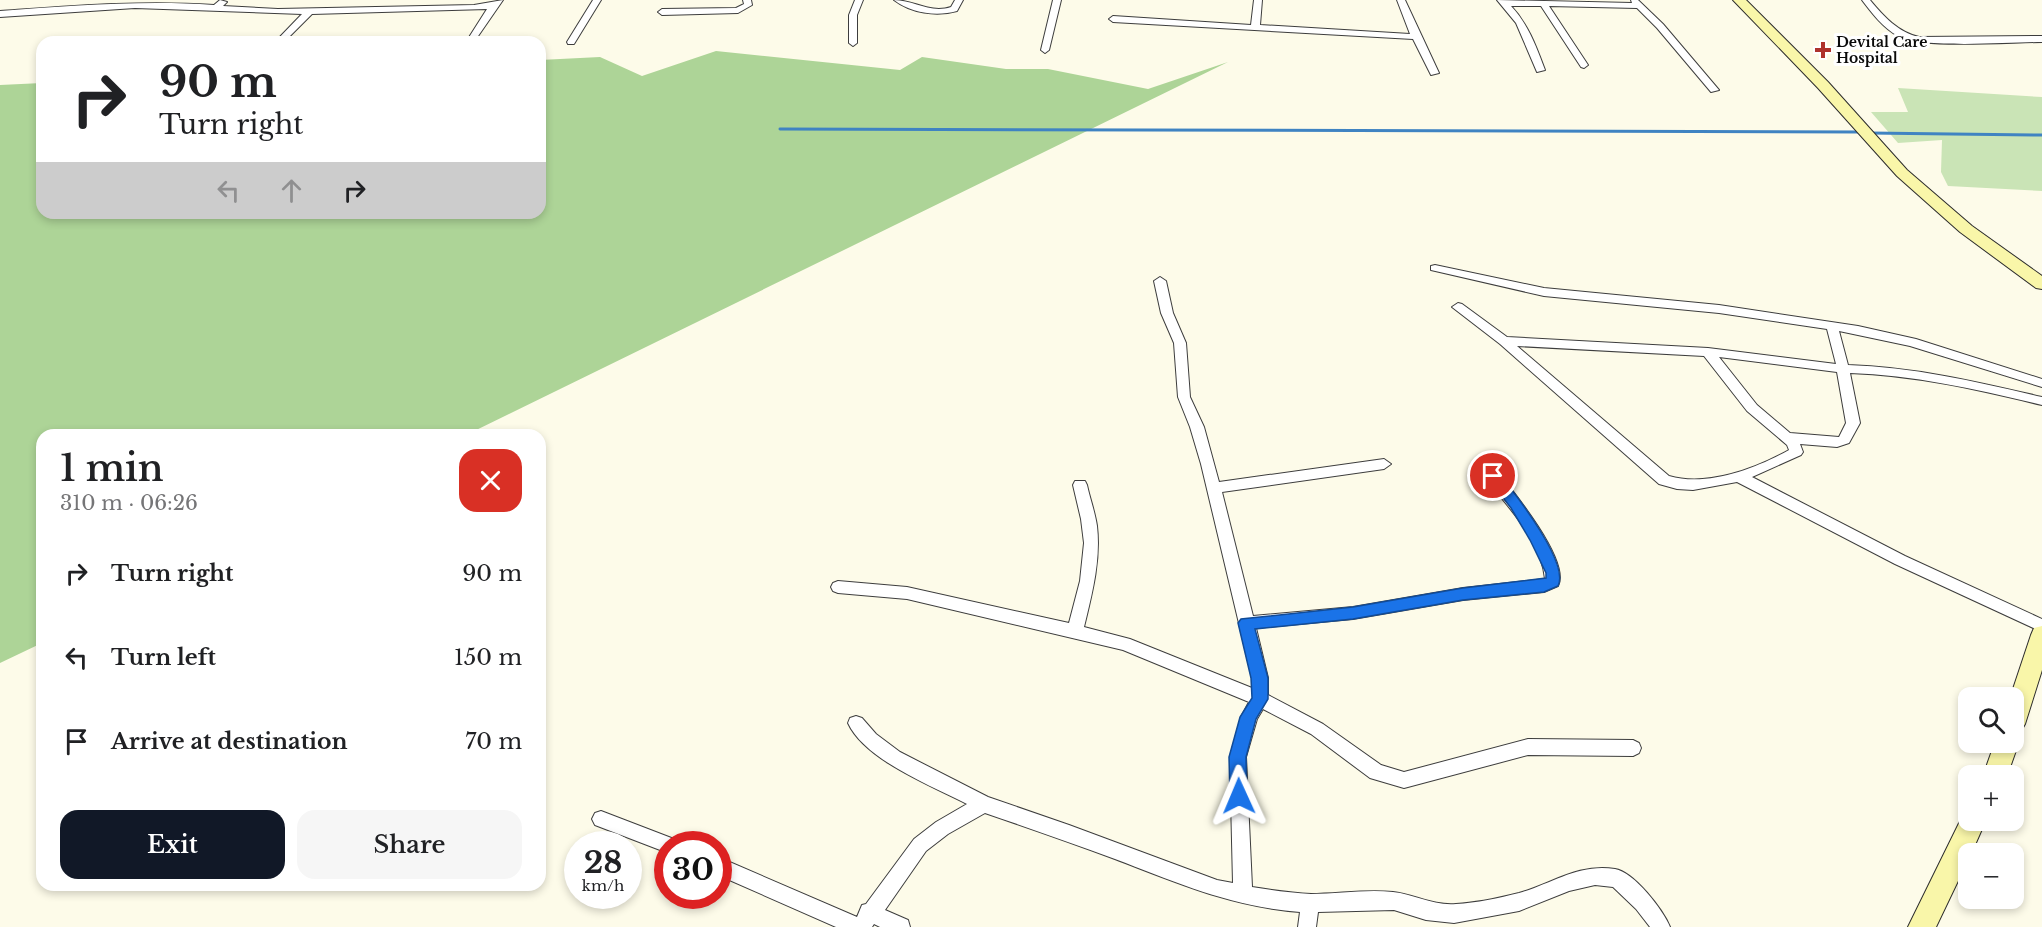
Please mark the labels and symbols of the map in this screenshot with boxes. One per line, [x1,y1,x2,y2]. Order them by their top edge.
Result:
place label: Devital Care Hospital [1836,33,1927,67]
marker: Devital Care Hospital [1814,41,1832,59]
pin [1467,450,1518,501]
position arrow [1207,764,1271,828]
speed limit sign: 30 [654,831,732,909]

